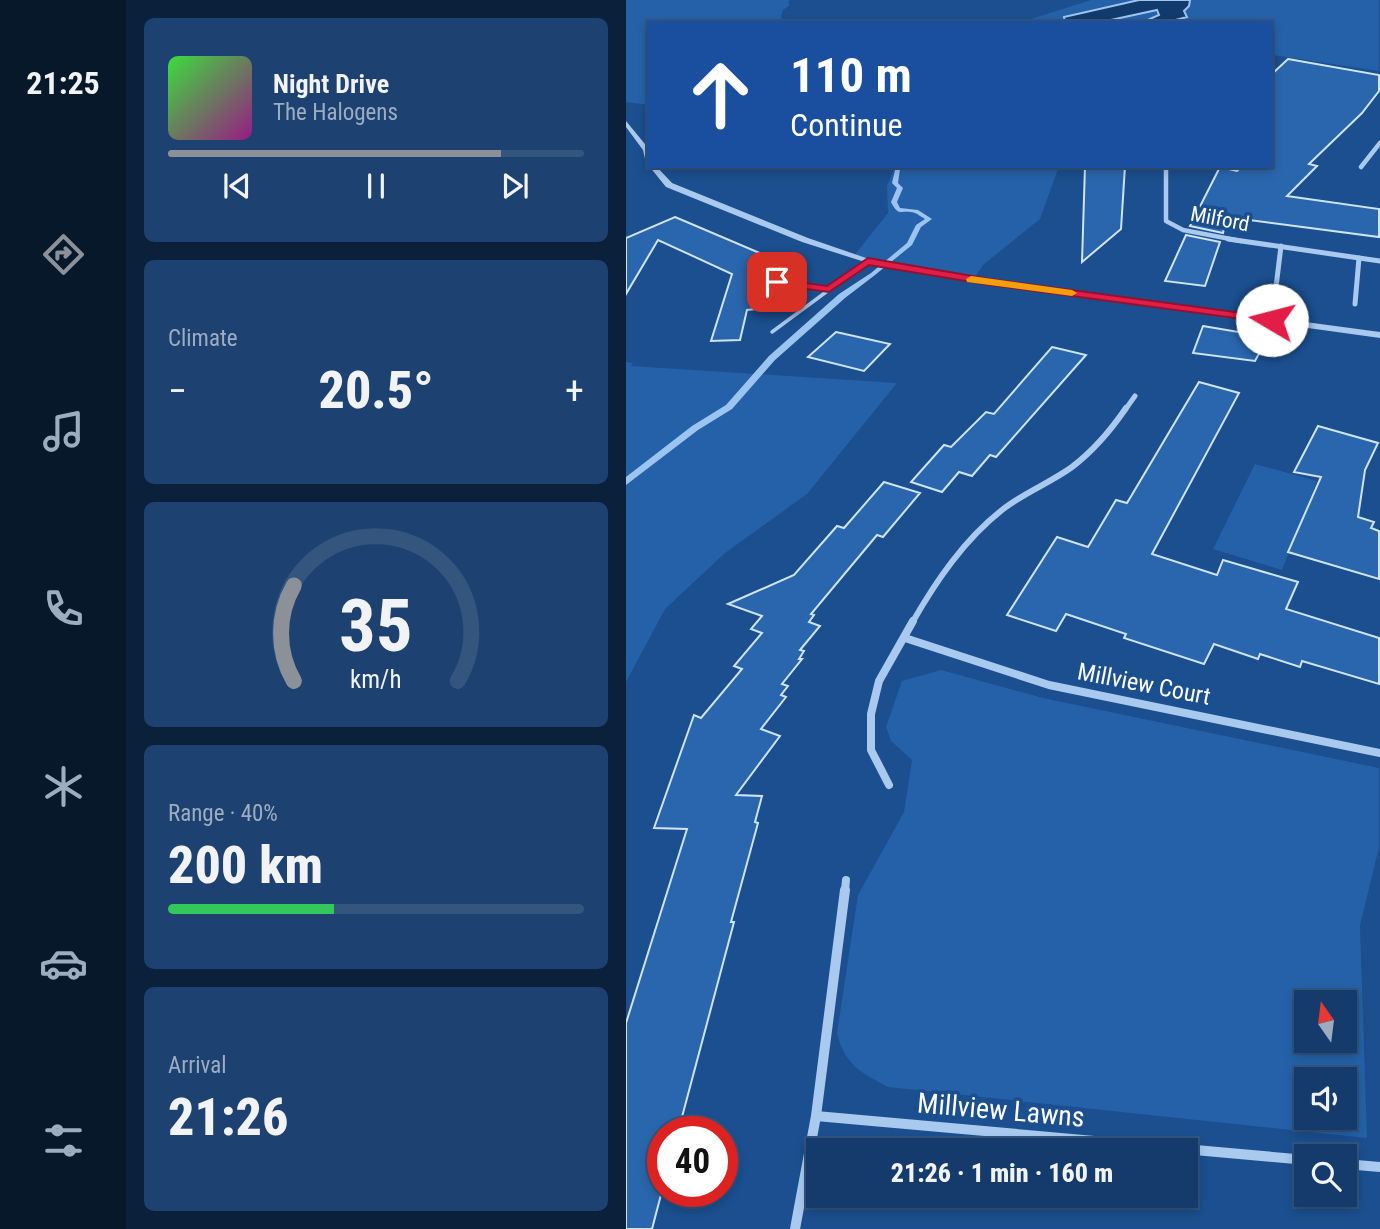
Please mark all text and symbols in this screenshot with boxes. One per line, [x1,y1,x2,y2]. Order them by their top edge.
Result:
text: 110 m [790,47,912,104]
icon: ahead [675,49,766,140]
text: 21:25 [26,64,100,102]
text: Night Drive [273,69,389,99]
text: The Halogens [273,99,398,126]
text: Continue [790,106,902,144]
icon: previous [218,167,256,205]
icon: pause [357,167,395,205]
icon: next [496,167,534,205]
street label: Milford [1189,202,1251,236]
icon: directions [39,230,88,279]
pin [747,252,807,312]
icon: arrive [758,263,796,301]
position arrow [1235,283,1309,357]
text: Climate [168,325,238,352]
text: 20.5° [318,360,434,421]
text: − [168,369,187,413]
text: + [565,369,584,413]
icon: music [39,407,88,456]
text: 35 [339,583,413,669]
icon: phone [39,584,88,633]
street label: Millview Court [1075,657,1213,711]
text: km/h [350,664,402,693]
icon: climate [39,762,88,811]
text: Range · 40% [168,800,278,827]
text: 200 km [168,835,323,896]
icon: car [39,939,88,988]
north arrow [1294,990,1358,1054]
map controls [1294,990,1357,1207]
text: Arrival [168,1052,227,1079]
button: sound [1294,1067,1357,1130]
street label: Millview Lawns [916,1086,1086,1134]
text: 21:26 [168,1087,288,1148]
icon: filters [39,1116,88,1165]
speed limit sign: 40 [647,1116,738,1207]
button: search [1294,1144,1357,1207]
text: 21:26 · 1 min · 160 m [891,1158,1113,1188]

